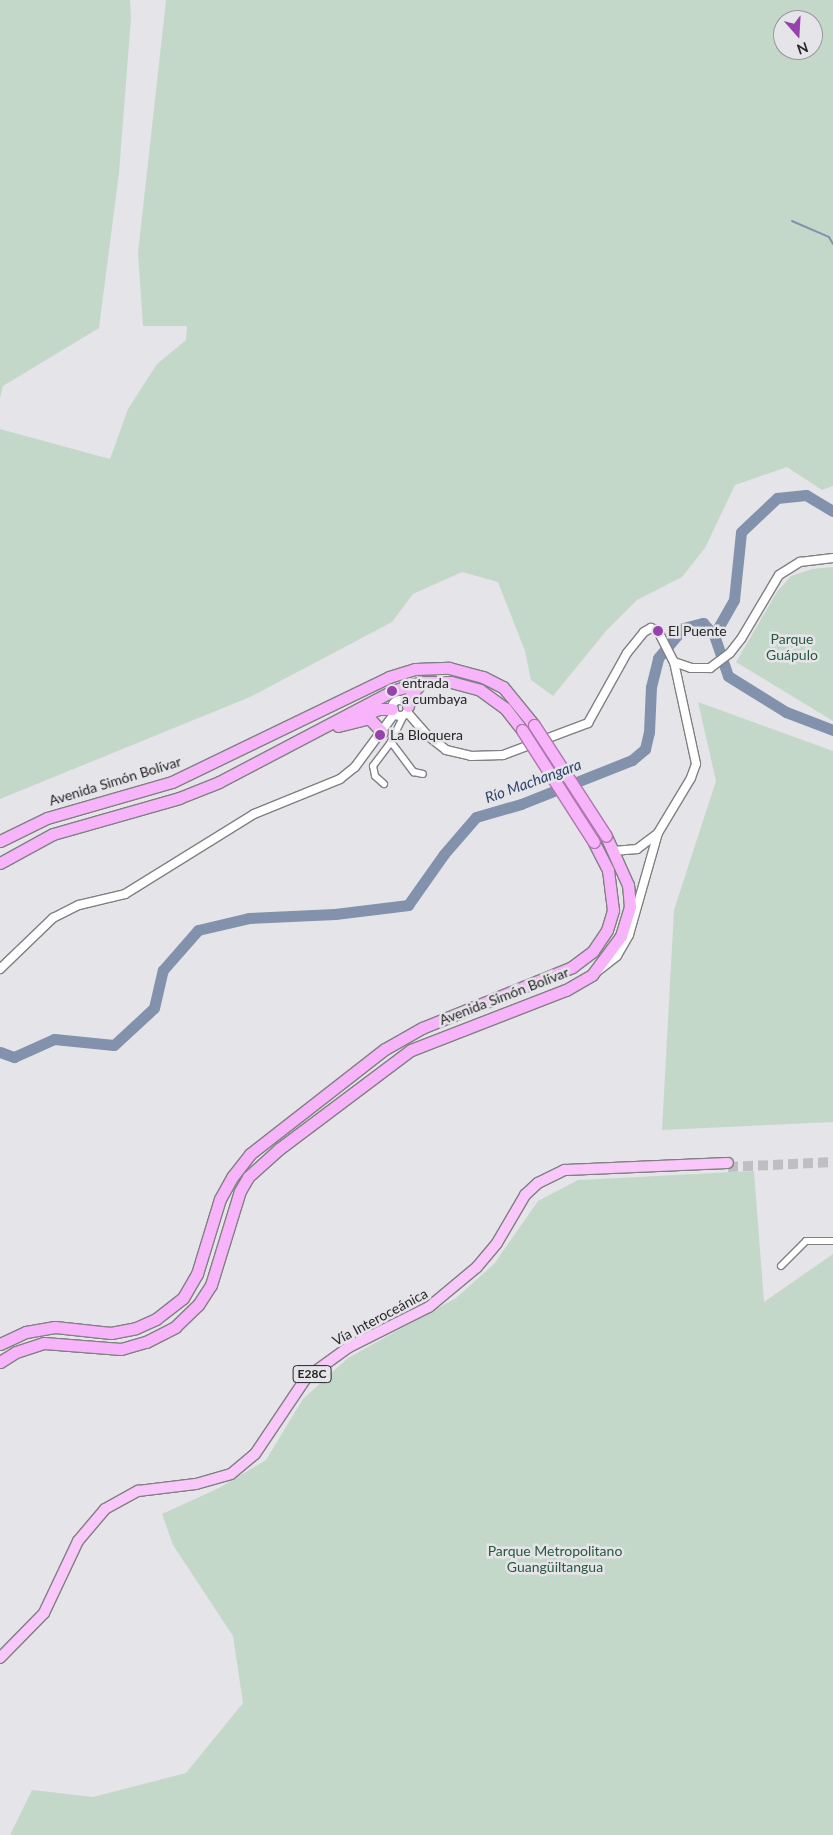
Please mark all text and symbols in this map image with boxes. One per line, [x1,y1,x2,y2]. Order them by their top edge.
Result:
north arrow [773,10,823,60]
text: N [795,39,811,59]
place label: El Puente [668,623,727,639]
marker: El Puente [652,625,664,637]
park label: Parque Guápulo [766,631,818,664]
place label: entrada a cumbaya [402,675,467,708]
marker: entrada a cumbaya [386,685,398,697]
place label: La Bloquera [390,727,463,743]
marker: La Bloquera [374,729,386,741]
street label: Avenida Simón Bolívar [47,753,183,809]
water label: Río Machangara [482,755,584,807]
street label: Avenida Simón Bolívar [437,964,571,1028]
street label: Vía Interoceánica [330,1285,430,1349]
road number: E28C [292,1365,332,1384]
park label: Parque Metropolitano Guangüiltangua [488,1543,622,1575]

